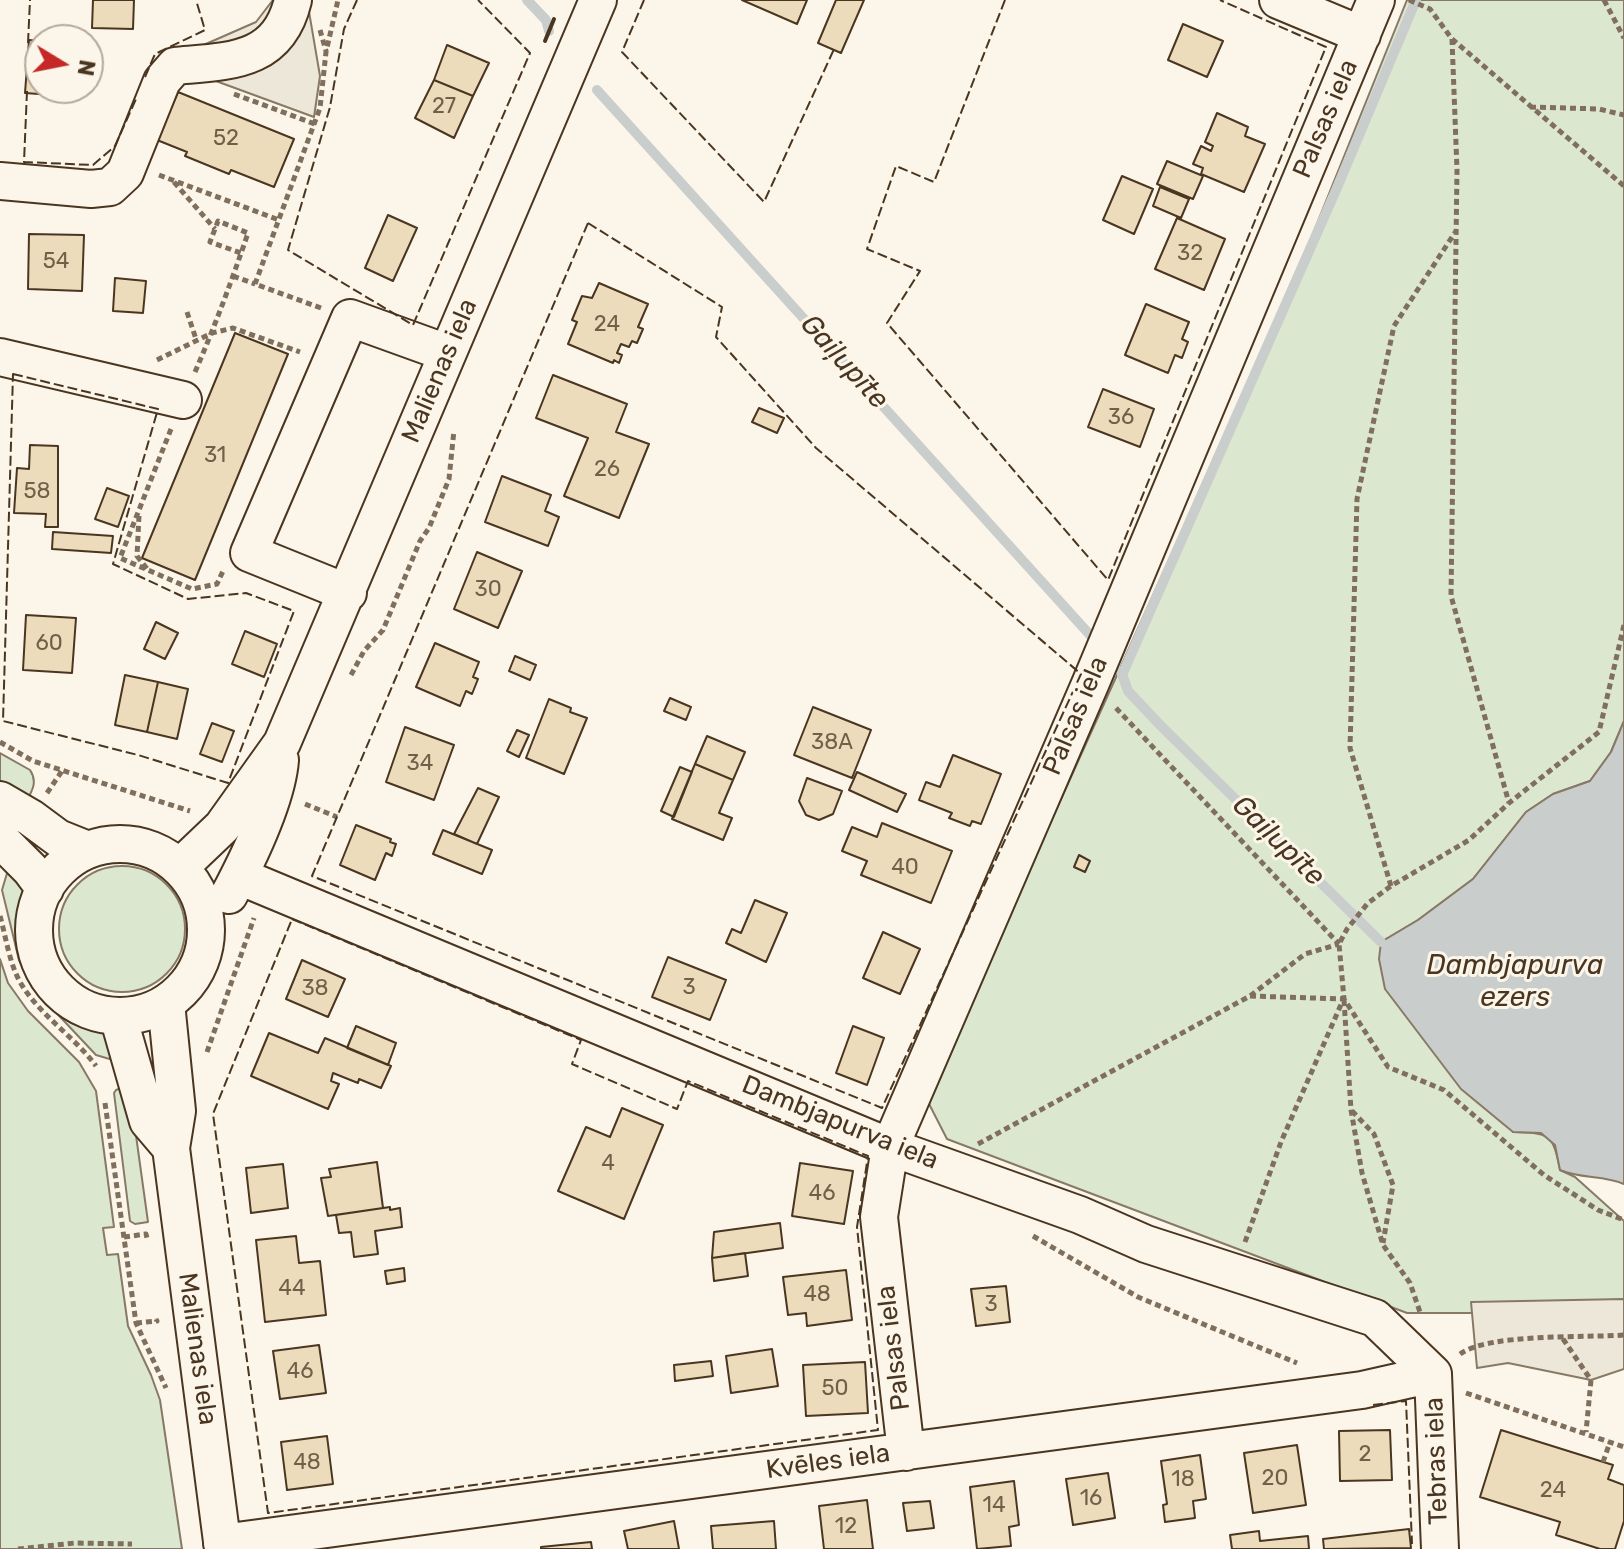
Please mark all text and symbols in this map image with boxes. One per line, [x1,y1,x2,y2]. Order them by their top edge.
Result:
north arrow [24,24,104,104]
street label: Palsas iela [1287,55,1365,183]
text: N [71,58,101,78]
house number: 27 [432,94,456,120]
house number: 52 [213,126,239,152]
house number: 32 [1177,241,1203,267]
house number: 54 [43,249,69,275]
street label: Malienas iela [396,294,484,448]
water label: Gaiļupīte [793,308,895,416]
house number: 24 [594,312,620,338]
house number: 36 [1108,405,1134,431]
house number: 31 [204,443,226,469]
house number: 26 [594,457,620,483]
house number: 58 [23,479,51,505]
house number: 30 [474,577,502,603]
house number: 60 [35,631,63,657]
street label: Palsas iela [1037,652,1115,780]
house number: 38A [811,730,853,756]
house number: 34 [407,751,433,777]
water label: Gaiļupīte [1225,789,1331,893]
house number: 40 [891,855,919,881]
water label: Dambjapurva ezers [1427,949,1603,1015]
house number: 3 [682,975,696,1001]
house number: 38 [301,976,329,1002]
street label: Dambjapurva iela [737,1069,943,1177]
house number: 4 [601,1151,615,1177]
house number: 46 [809,1181,835,1207]
street label: Malienas iela [171,1271,223,1427]
house number: 44 [278,1276,306,1302]
house number: 48 [803,1282,831,1308]
street label: Palsas iela [871,1284,917,1412]
house number: 3 [984,1292,998,1318]
house number: 46 [287,1359,313,1385]
house number: 50 [821,1376,849,1402]
street label: Tebras iela [1419,1397,1455,1525]
street label: Kvēles iela [764,1438,892,1486]
house number: 2 [1359,1442,1371,1468]
house number: 48 [293,1450,321,1476]
house number: 20 [1262,1466,1288,1492]
house number: 18 [1171,1467,1195,1493]
house number: 24 [1540,1478,1566,1504]
house number: 16 [1080,1486,1102,1512]
house number: 14 [982,1493,1006,1519]
house number: 12 [835,1514,857,1540]

